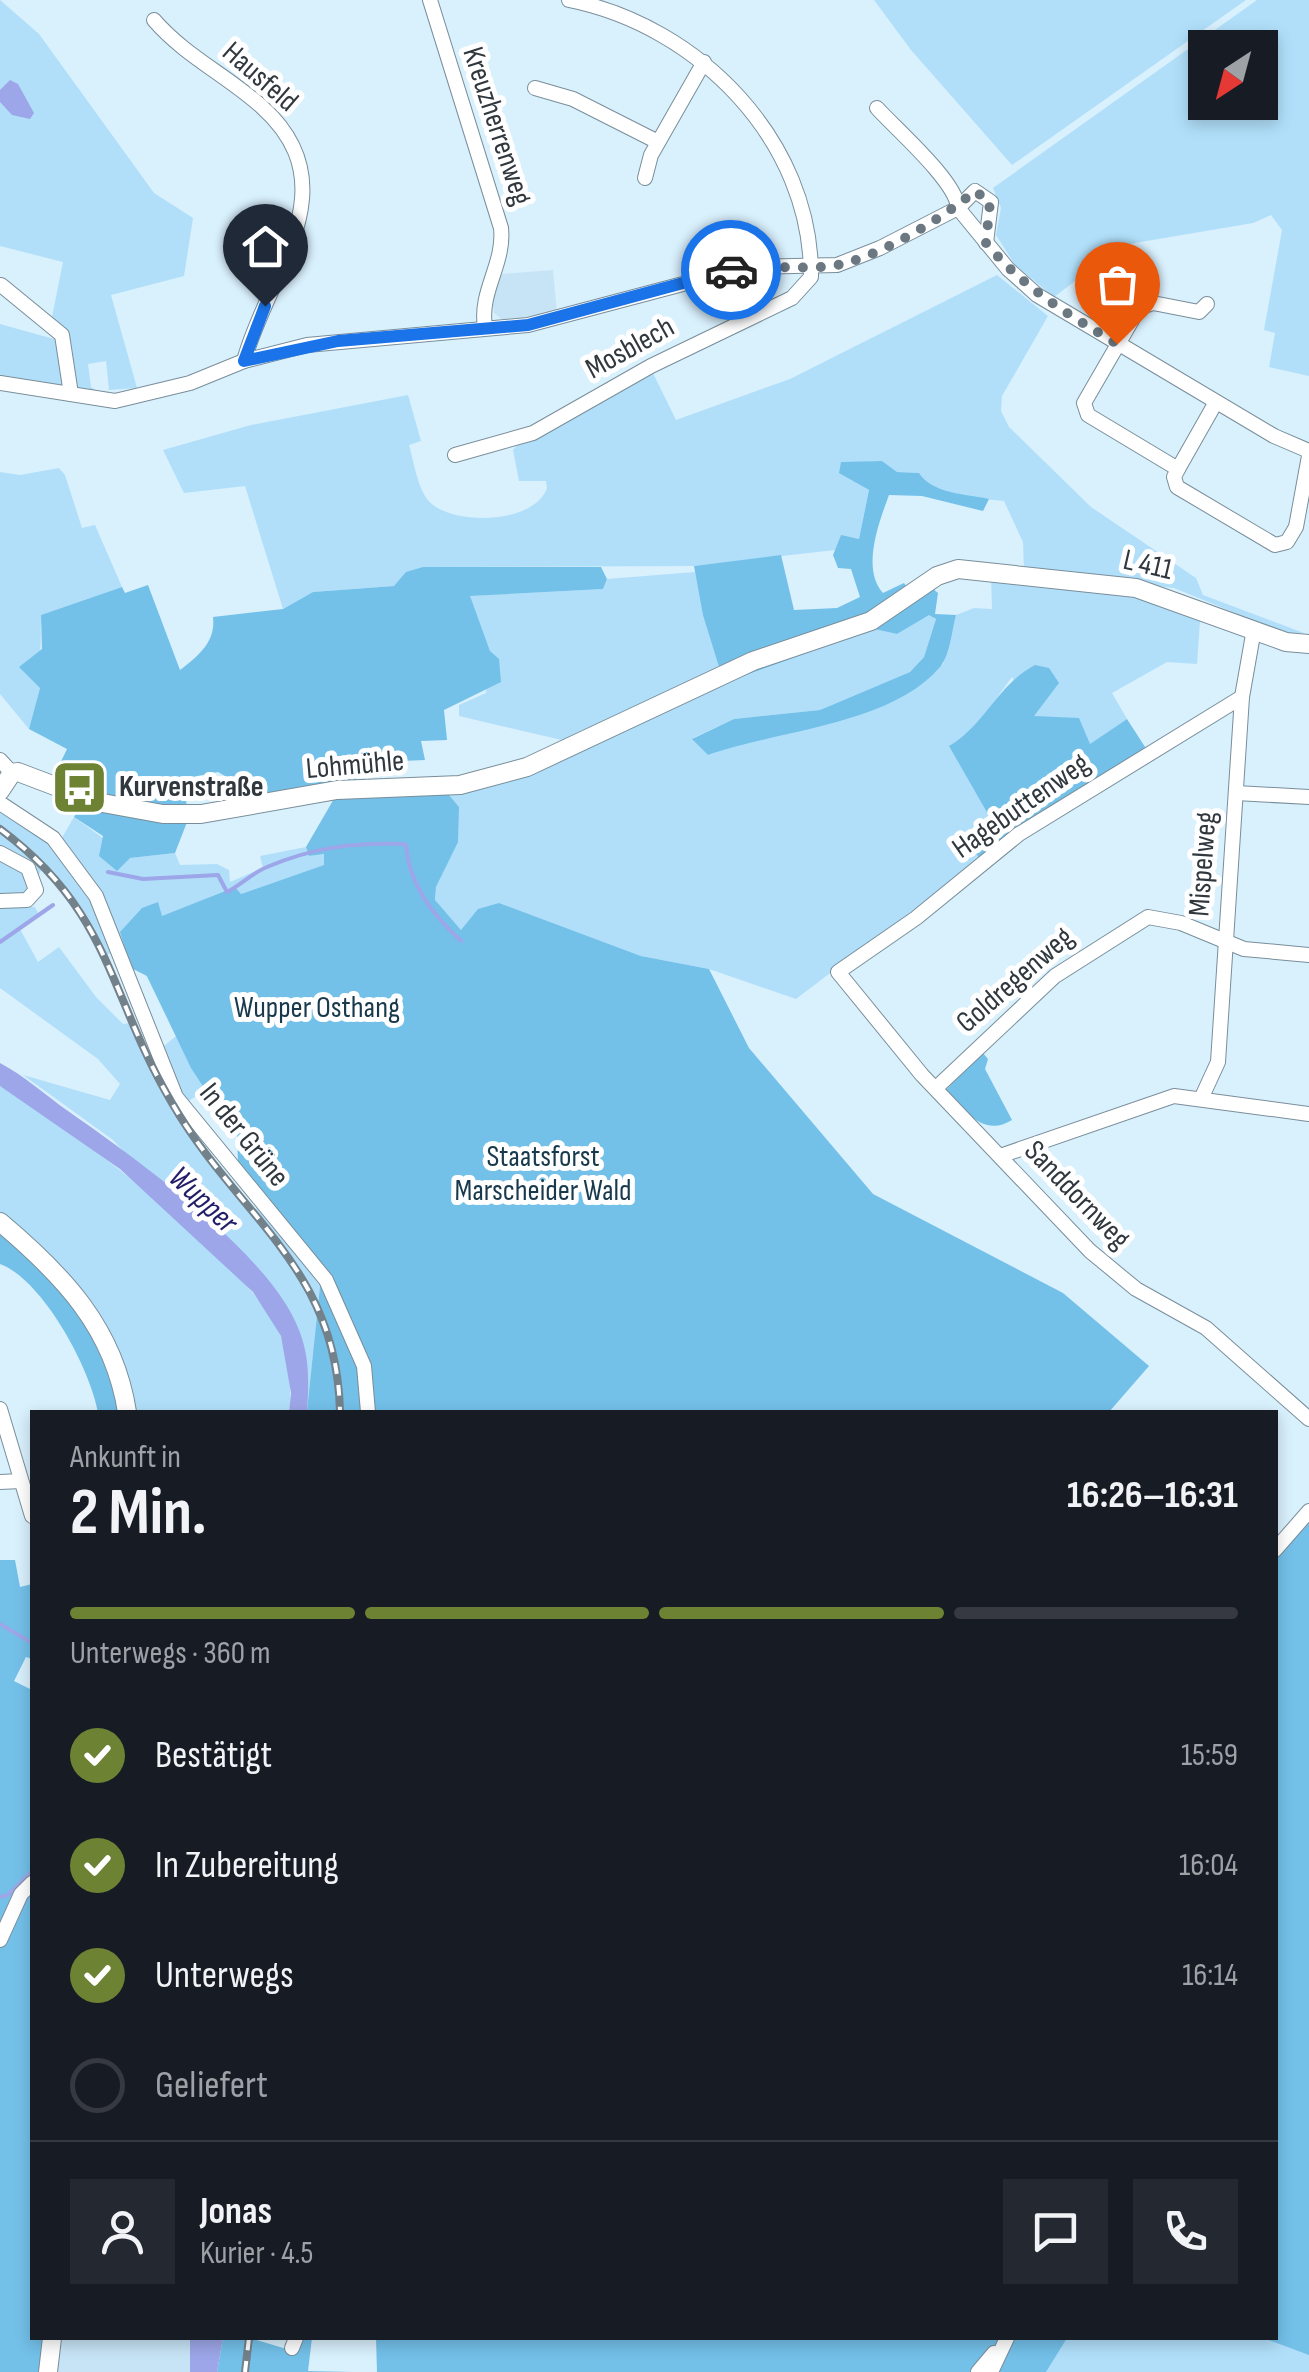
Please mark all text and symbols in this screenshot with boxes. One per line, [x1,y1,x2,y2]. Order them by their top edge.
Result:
north arrow [1188,30,1278,120]
map controls [1188,30,1278,120]
street label: Hausfeld [215,34,305,120]
street label: Kreuzherrenweg [455,42,539,210]
pin [223,204,308,307]
icon: home [238,219,293,274]
courier [681,220,781,320]
pin [1075,242,1160,345]
icon: car [704,243,759,298]
icon: bag [1090,257,1145,312]
street label: Mosblech [579,309,681,387]
street label: L 411 [1120,542,1177,588]
street label: Lohmühle [304,743,406,787]
street label: Hagebuttenweg [945,746,1097,866]
bus stop icon: Kurvenstraße [50,757,110,817]
place label: Kurvenstraße [119,769,264,805]
street label: Mispelweg [1181,810,1225,918]
street label: Goldregenweg [949,919,1081,1041]
park label: Wupper Osthang [234,990,400,1026]
street label: In der Grüne [191,1076,297,1194]
street label: Sanddornweg [1017,1133,1138,1257]
park label: Staatsforst Marscheider Wald [454,1139,632,1209]
water label: Wupper [160,1158,246,1242]
text: Ankunft in [70,1438,181,1477]
text: 16:26–16:31 [1067,1473,1238,1518]
text: 2 Min. [70,1475,207,1553]
text: Unterwegs · 360 m [70,1634,271,1673]
icon: check [70,1728,125,1783]
text: Bestätigt [155,1733,272,1778]
text: 15:59 [1181,1736,1238,1775]
icon: check [70,1838,125,1893]
text: In Zubereitung [155,1843,339,1888]
text: 16:04 [1179,1846,1238,1885]
icon: check [70,1948,125,2003]
text: Unterwegs [155,1953,294,1998]
text: 16:14 [1182,1956,1238,1995]
text: Geliefert [155,2063,268,2108]
button: person [70,2179,175,2284]
button: chat [1003,2179,1108,2284]
button: phone [1133,2179,1238,2284]
text: Jonas [200,2189,272,2234]
text: Kurier · 4.5 [200,2234,313,2273]

